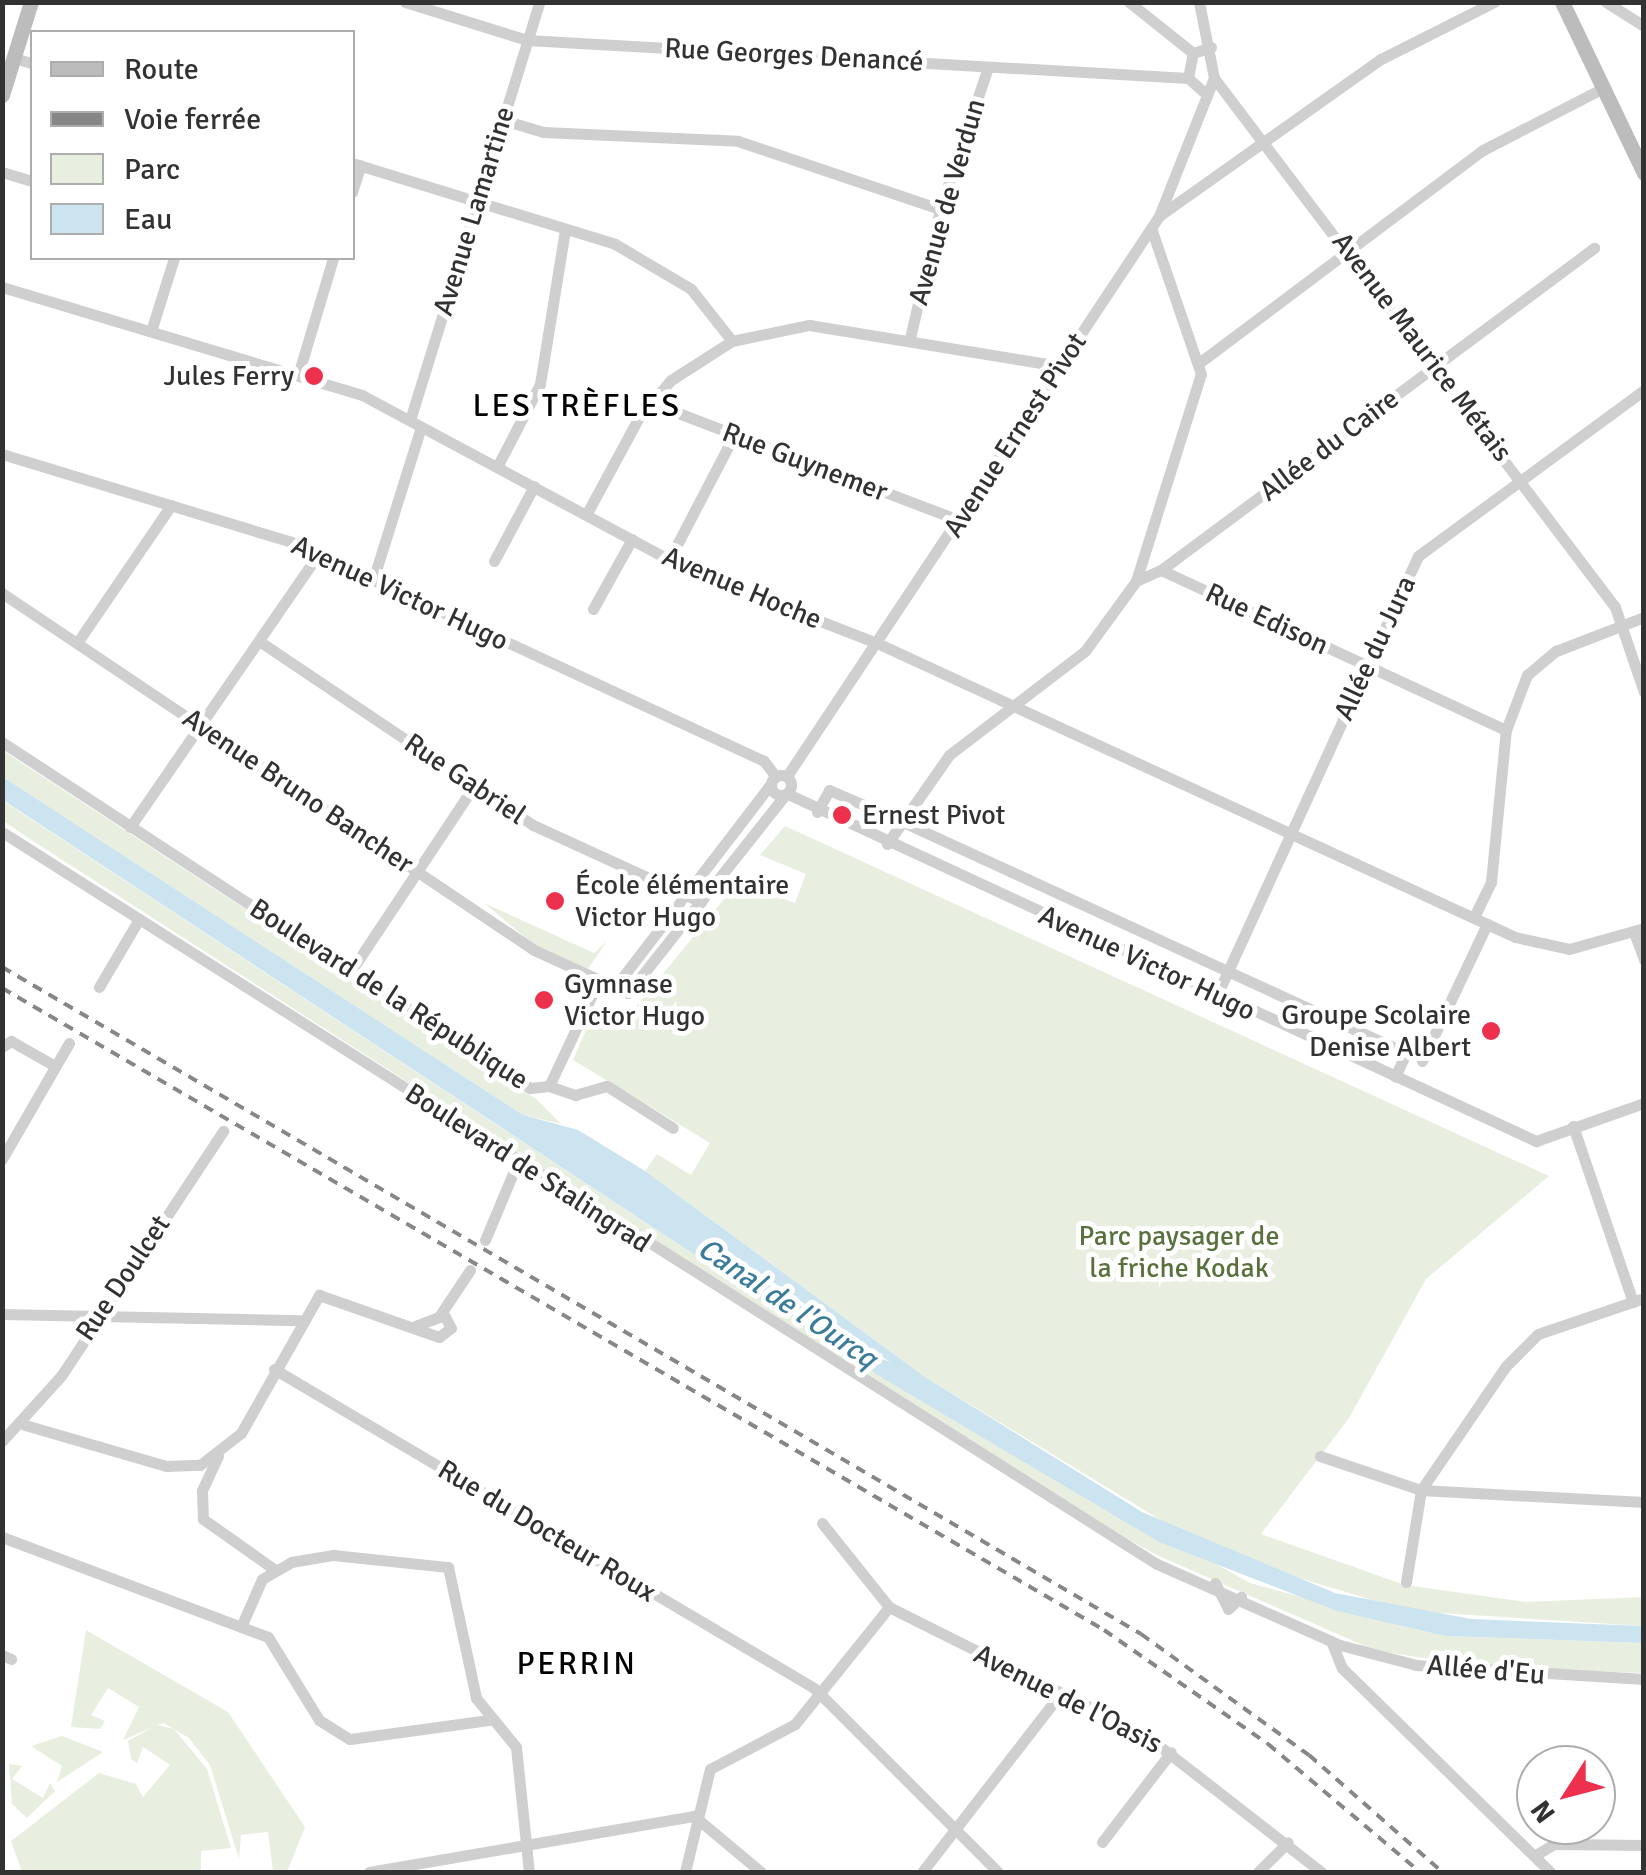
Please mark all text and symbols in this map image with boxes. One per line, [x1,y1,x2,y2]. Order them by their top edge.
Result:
legend [30,30,355,260]
street label: Rue Georges Denancé [664,31,924,79]
text: Route [124,51,199,88]
street label: Avenue de Verdun [902,95,992,309]
text: Voie ferrée [124,101,261,138]
street label: Avenue Lamartine [426,103,522,319]
text: Parc [124,151,180,188]
text: Eau [124,201,172,238]
street label: Avenue Maurice Métais [1325,226,1519,468]
street label: Avenue Ernest Pivot [936,326,1094,544]
place label: Jules Ferry [164,359,294,393]
marker: Jules Ferry [303,365,325,387]
street label: Allée du Caire [1253,382,1405,508]
district label: LES TRÈFLES [473,387,681,425]
street label: Rue Guynemer [718,415,892,509]
street label: Avenue Victor Hugo [287,528,513,658]
street label: Avenue Hoche [657,539,827,637]
street label: Allée du Jura [1327,570,1423,726]
street label: Rue Edison [1200,576,1334,662]
street label: Avenue Bruno Bancher [176,701,420,881]
street label: Rue Gabriel [398,726,532,832]
place label: Ernest Pivot [862,798,1005,832]
marker: Ernest Pivot [831,804,853,826]
place label: École élémentaire Victor Hugo [575,868,789,934]
marker: École élémentaire Victor Hugo [544,890,566,912]
street label: Boulevard de la République [244,891,534,1097]
street label: Avenue Victor Hugo [1034,898,1260,1028]
place label: Gymnase Victor Hugo [564,967,705,1033]
marker: Gymnase Victor Hugo [533,989,555,1011]
place label: Groupe Scolaire Denise Albert [1281,998,1471,1064]
marker: Groupe Scolaire Denise Albert [1480,1020,1502,1042]
street label: Boulevard de Stalingrad [399,1076,657,1260]
street label: Rue Doulcet [69,1209,177,1347]
park label: Parc paysager de la friche Kodak [1079,1219,1279,1285]
water label: Canal de l'Ourcq [691,1231,883,1377]
street label: Rue du Docteur Roux [432,1453,662,1609]
street label: Avenue de l'Oasis [968,1637,1168,1761]
district label: PERRIN [517,1645,637,1683]
street label: Allée d'Eu [1426,1648,1546,1692]
north arrow [1516,1745,1616,1845]
text: N [1524,1794,1563,1829]

